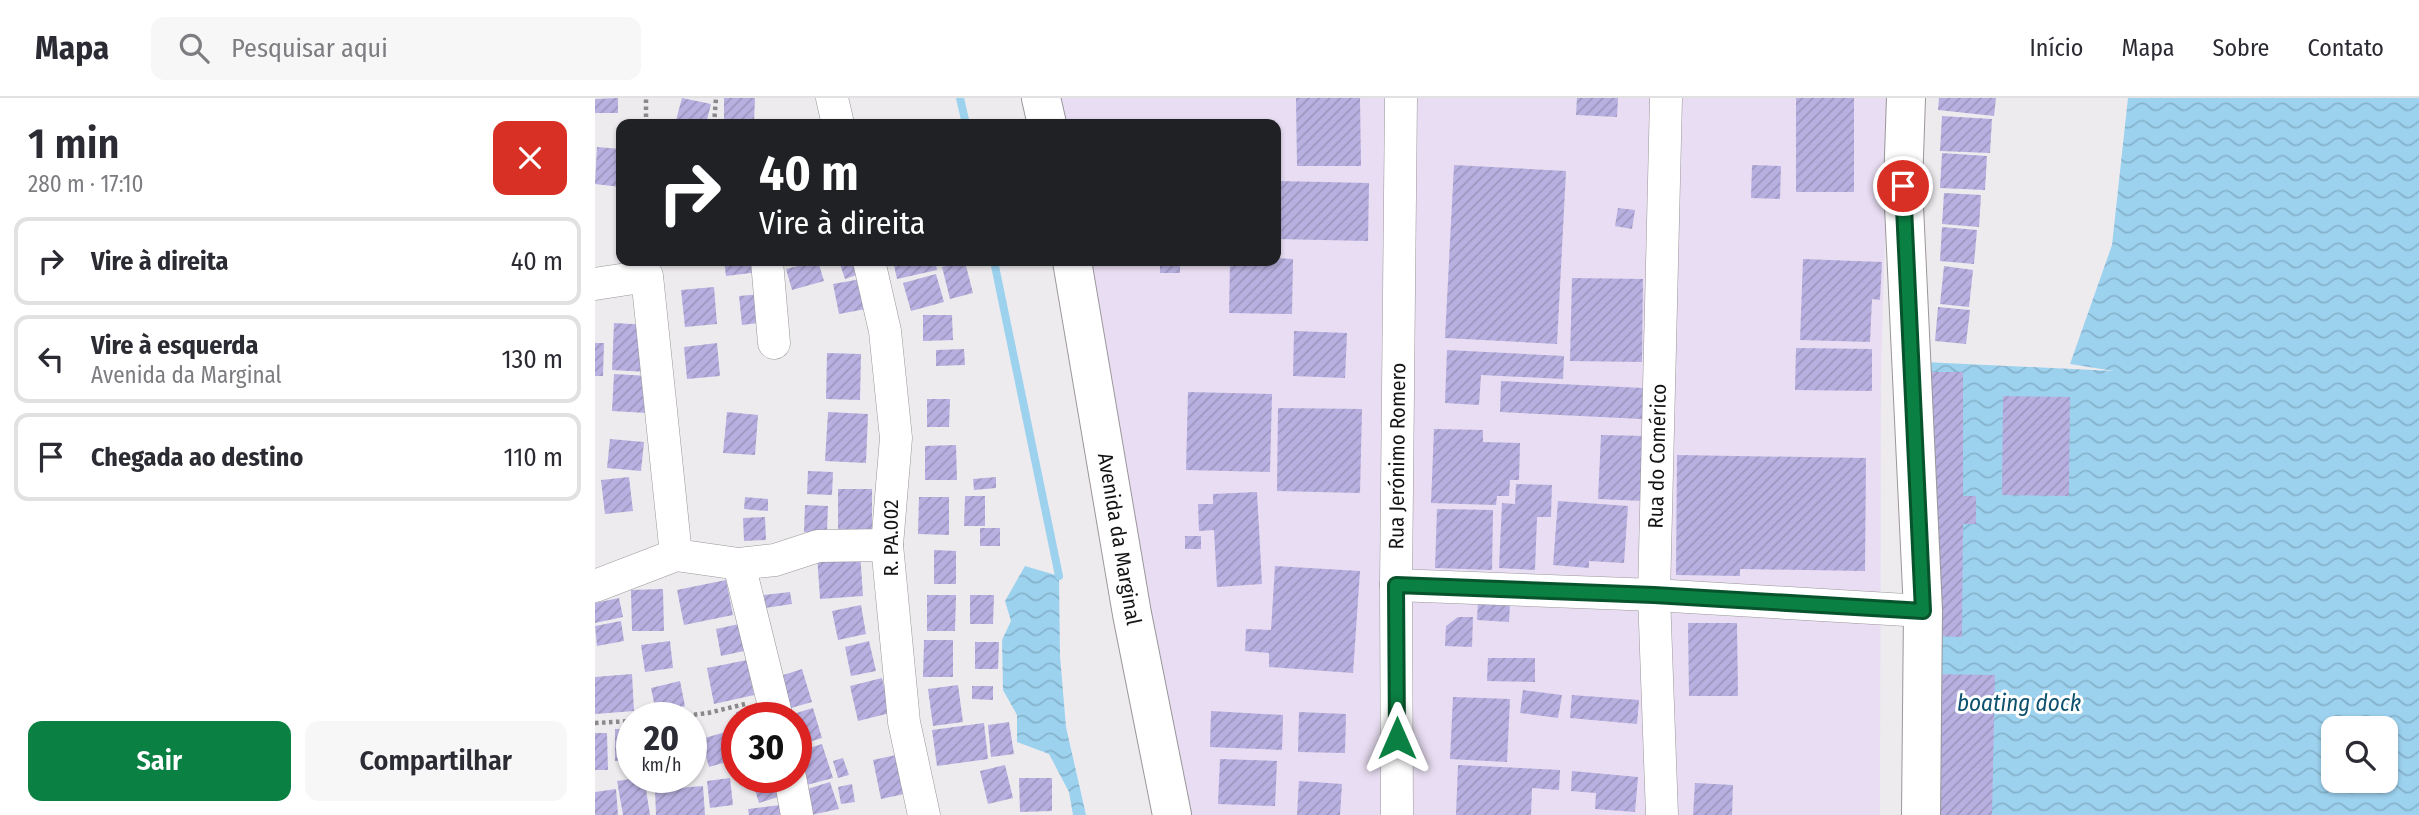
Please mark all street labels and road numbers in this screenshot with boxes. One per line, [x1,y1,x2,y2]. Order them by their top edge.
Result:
street label: Rua Jerónimo Romero [1383,363,1411,549]
street label: Rua do Comérico [1643,383,1672,529]
street label: Avenida da Marginal [1092,451,1147,628]
street label: R. PA.002 [878,500,904,576]

